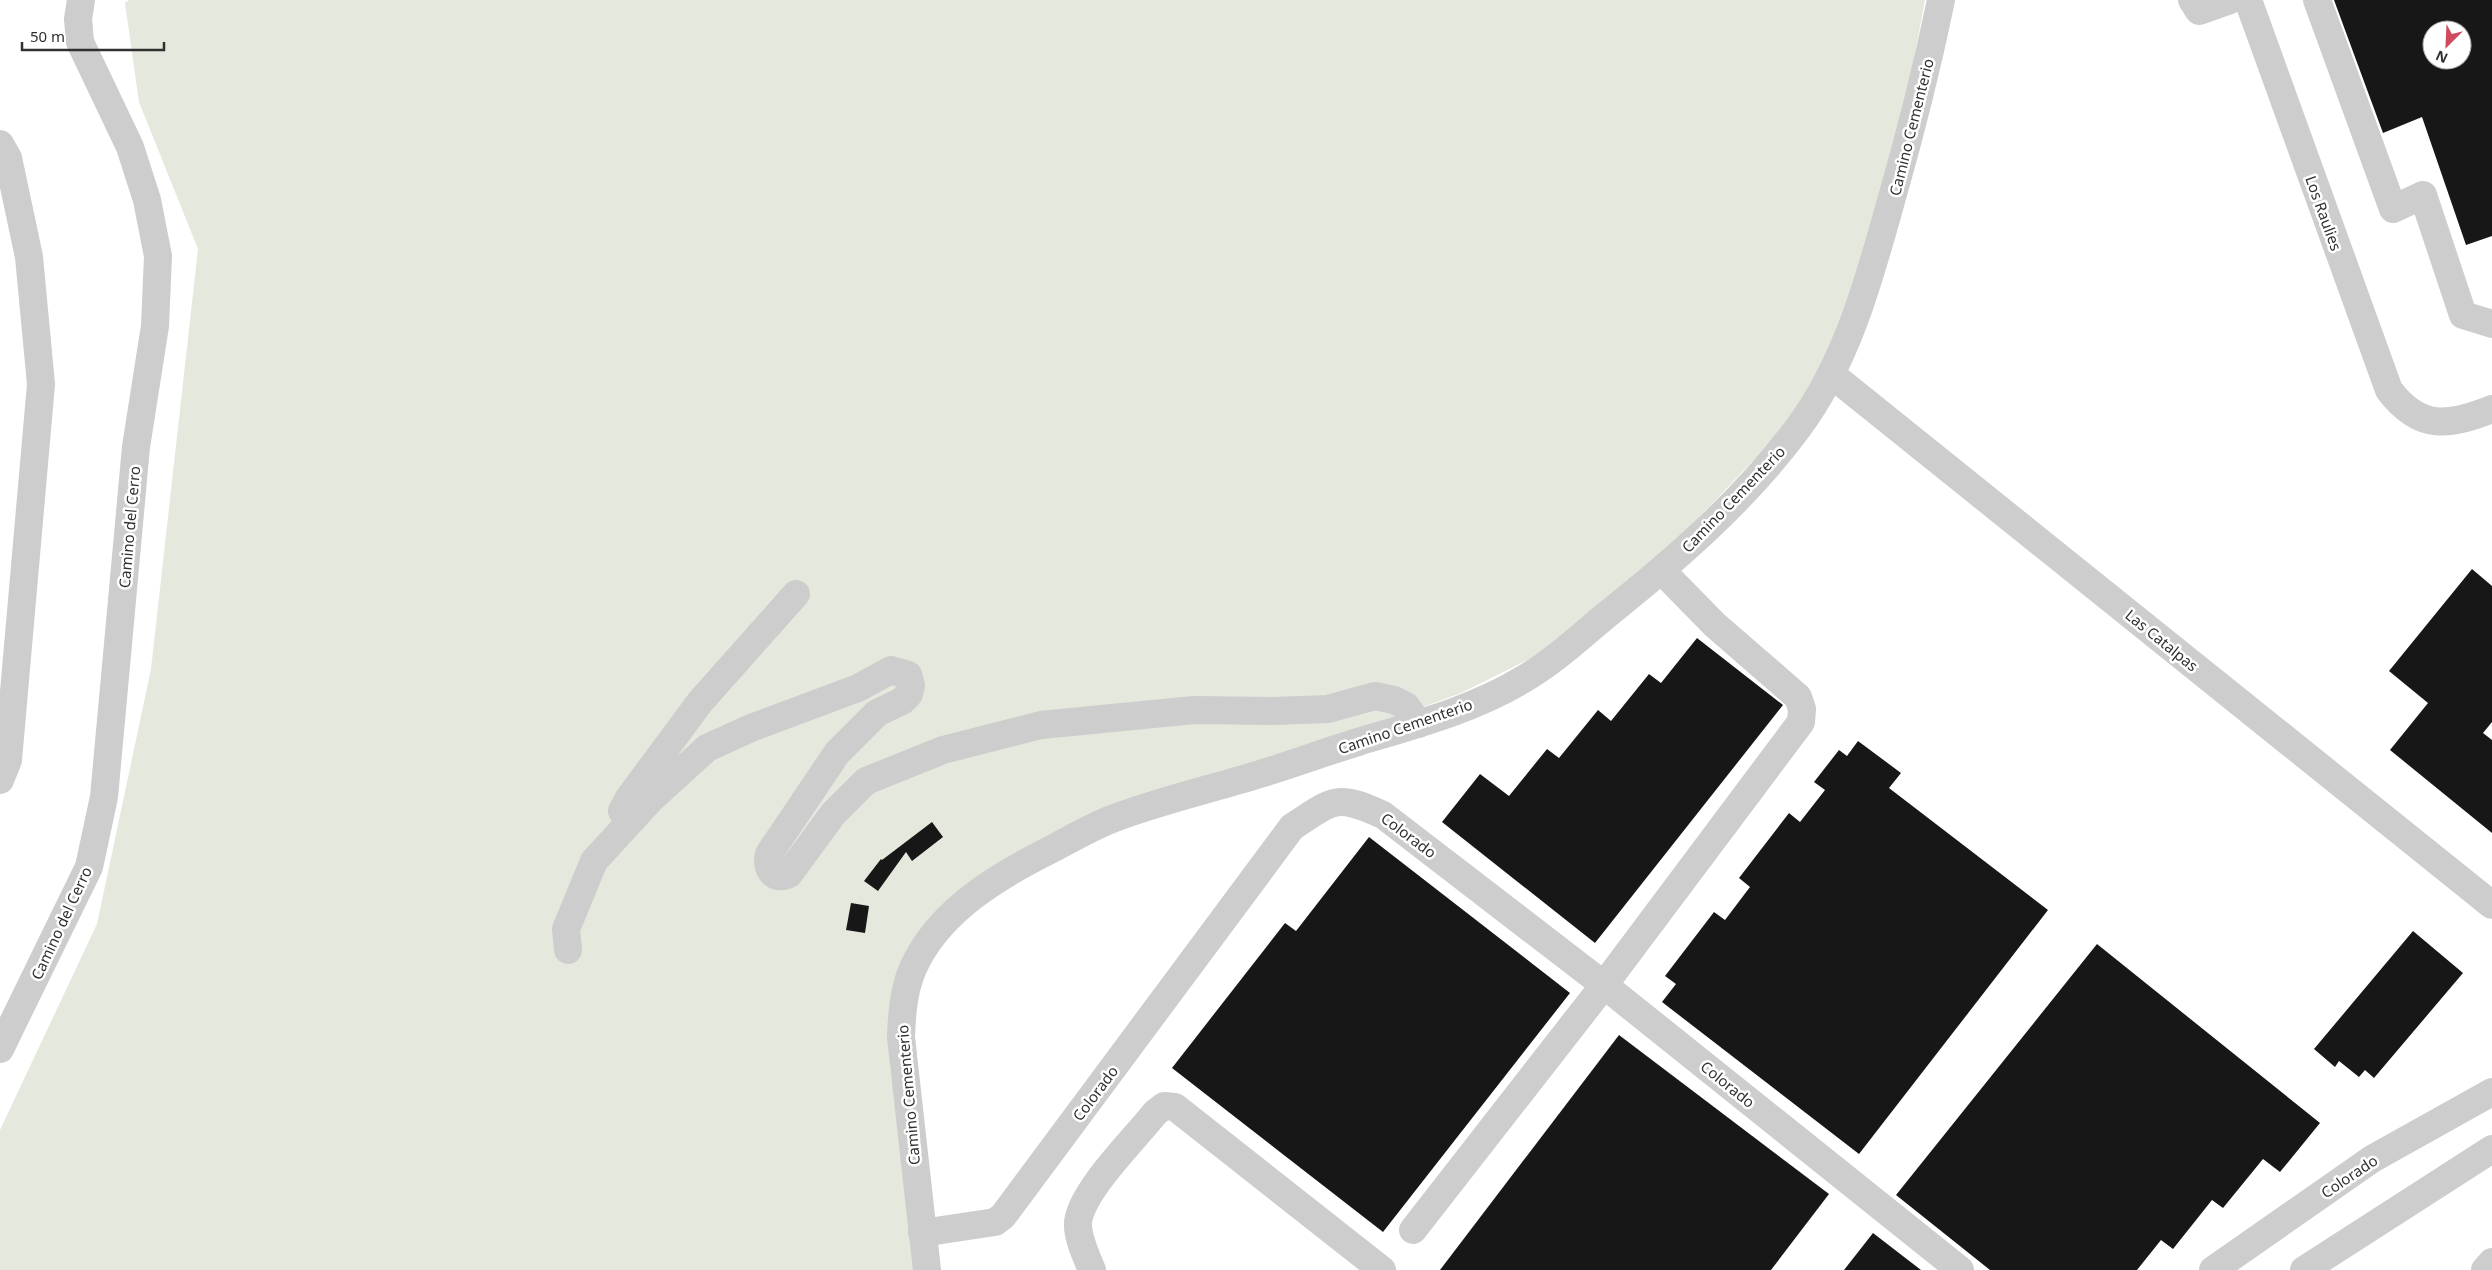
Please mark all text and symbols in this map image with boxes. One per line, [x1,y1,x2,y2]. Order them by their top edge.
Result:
scale bar [22,20,165,52]
north arrow [2422,20,2472,70]
text: 50 m [30,26,65,46]
text: N [2432,46,2451,68]
street label: Camino Cementerio [1884,56,1938,198]
street label: Los Raulies [2301,173,2347,253]
street label: Camino Cementerio [1677,441,1789,557]
street label: Camino del Cerro [114,465,144,589]
street label: Las Catalpas [2122,605,2202,675]
street label: Camino Cementerio [1335,694,1475,758]
street label: Colorado [1377,808,1441,862]
street label: Camino del Cerro [26,863,96,983]
street label: Camino Cementerio [892,1024,924,1166]
street label: Colorado [1697,1056,1759,1112]
street label: Colorado [1068,1061,1122,1125]
street label: Colorado [2317,1150,2381,1202]

